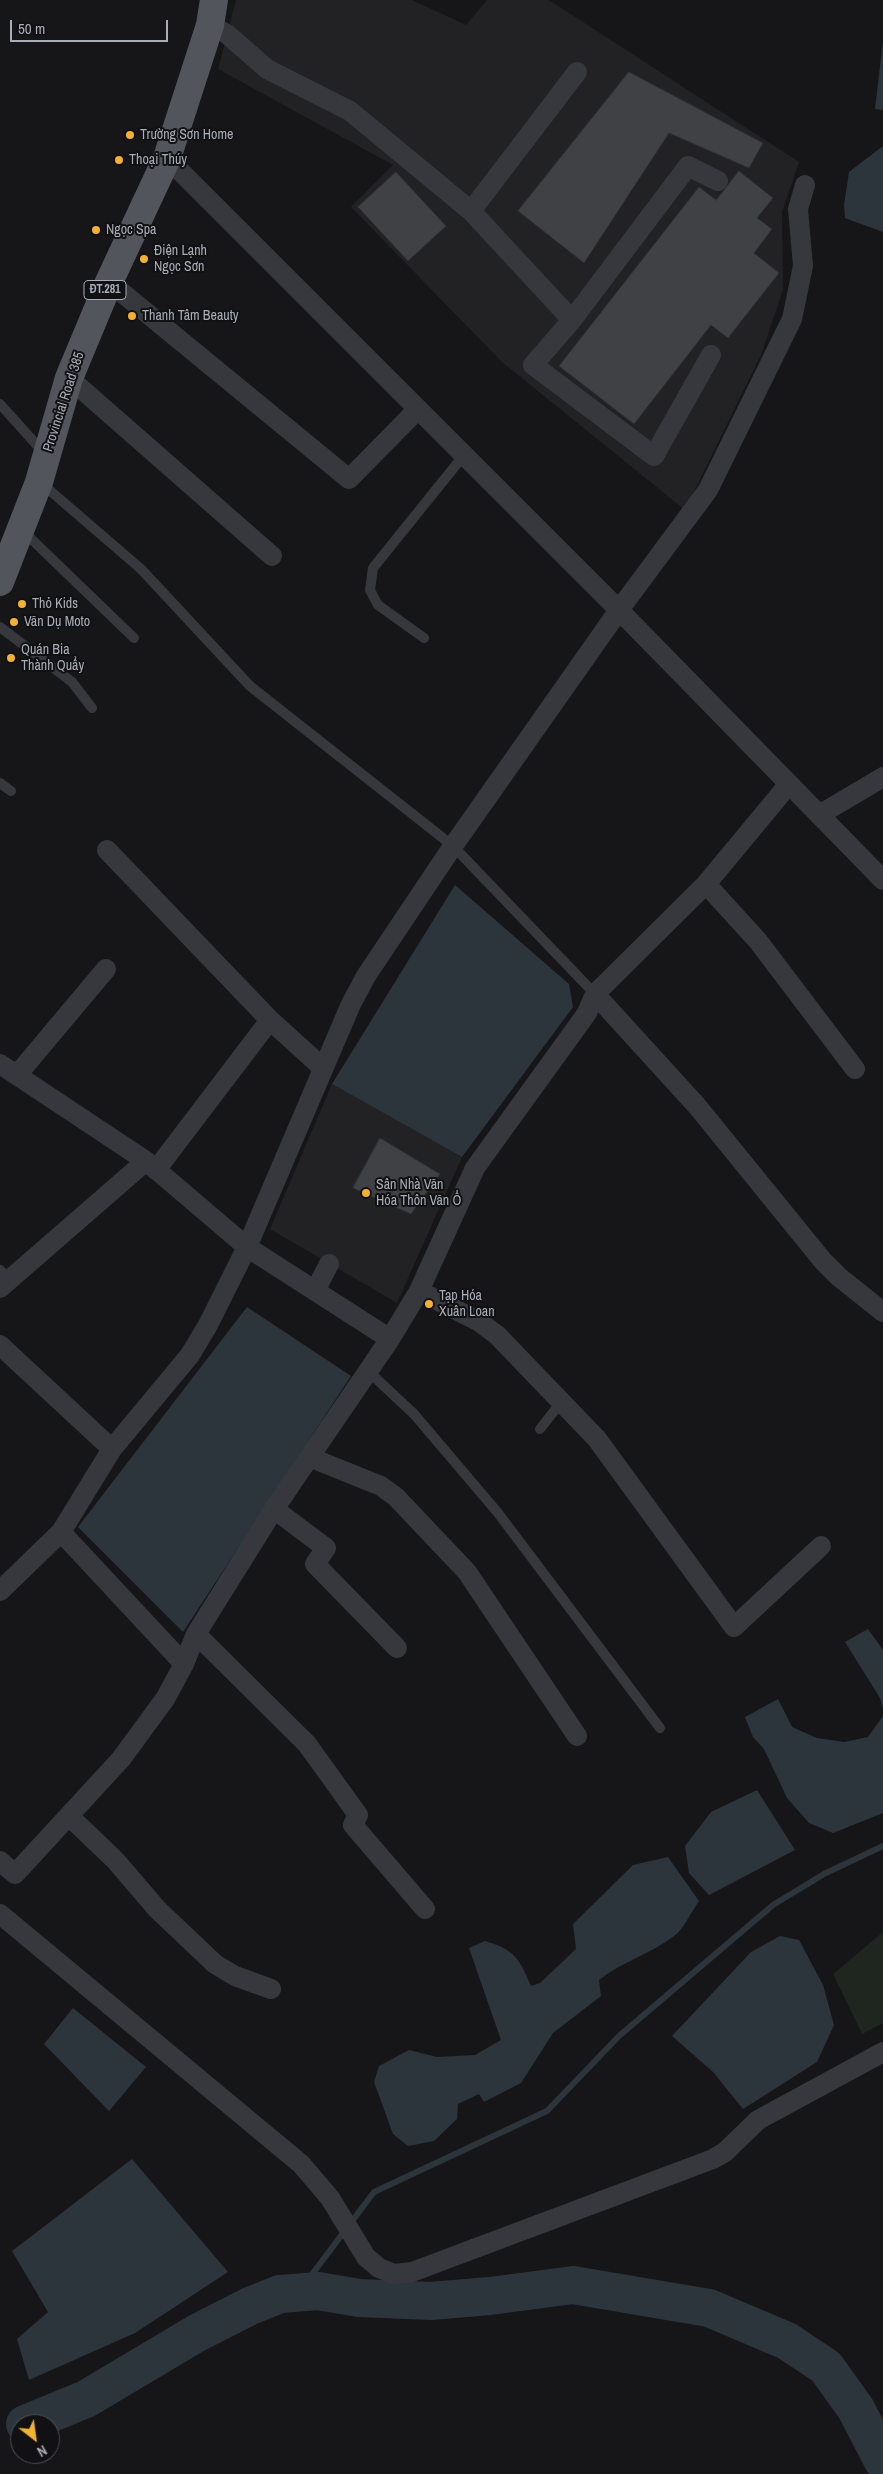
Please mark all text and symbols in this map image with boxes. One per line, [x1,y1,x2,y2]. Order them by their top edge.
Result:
scale bar [12,10,170,42]
text: 50 m [18,18,45,39]
place label: Trường Sơn Home [140,127,233,143]
marker: Trường Sơn Home [124,129,136,141]
place label: Thoại Thúy [129,152,187,168]
marker: Thoại Thúy [113,154,125,166]
place label: Ngọc Spa [106,222,156,238]
marker: Ngọc Spa [90,224,102,236]
place label: Điện Lạnh Ngọc Sơn [154,243,207,276]
marker: Điện Lạnh Ngọc Sơn [138,253,150,265]
road number: ĐT.281 [84,280,126,300]
place label: Thanh Tâm Beauty [142,308,239,324]
marker: Thanh Tâm Beauty [126,310,138,322]
street label: Provincial Road 385 [40,350,88,454]
place label: Thỏ Kids [32,596,78,612]
marker: Thỏ Kids [16,598,28,610]
place label: Văn Dụ Moto [24,614,90,630]
marker: Văn Dụ Moto [8,616,20,628]
place label: Quán Bia Thành Quẩy [21,642,84,674]
marker: Quán Bia Thành Quẩy [5,652,17,664]
place label: Sân Nhà Văn Hóa Thôn Văn Ổ [376,1177,461,1210]
marker: Sân Nhà Văn Hóa Thôn Văn Ổ [360,1187,372,1199]
place label: Tạp Hóa Xuân Loan [439,1288,495,1320]
marker: Tạp Hóa Xuân Loan [423,1298,435,1310]
north arrow [10,2414,60,2464]
text: N [34,2441,50,2461]

